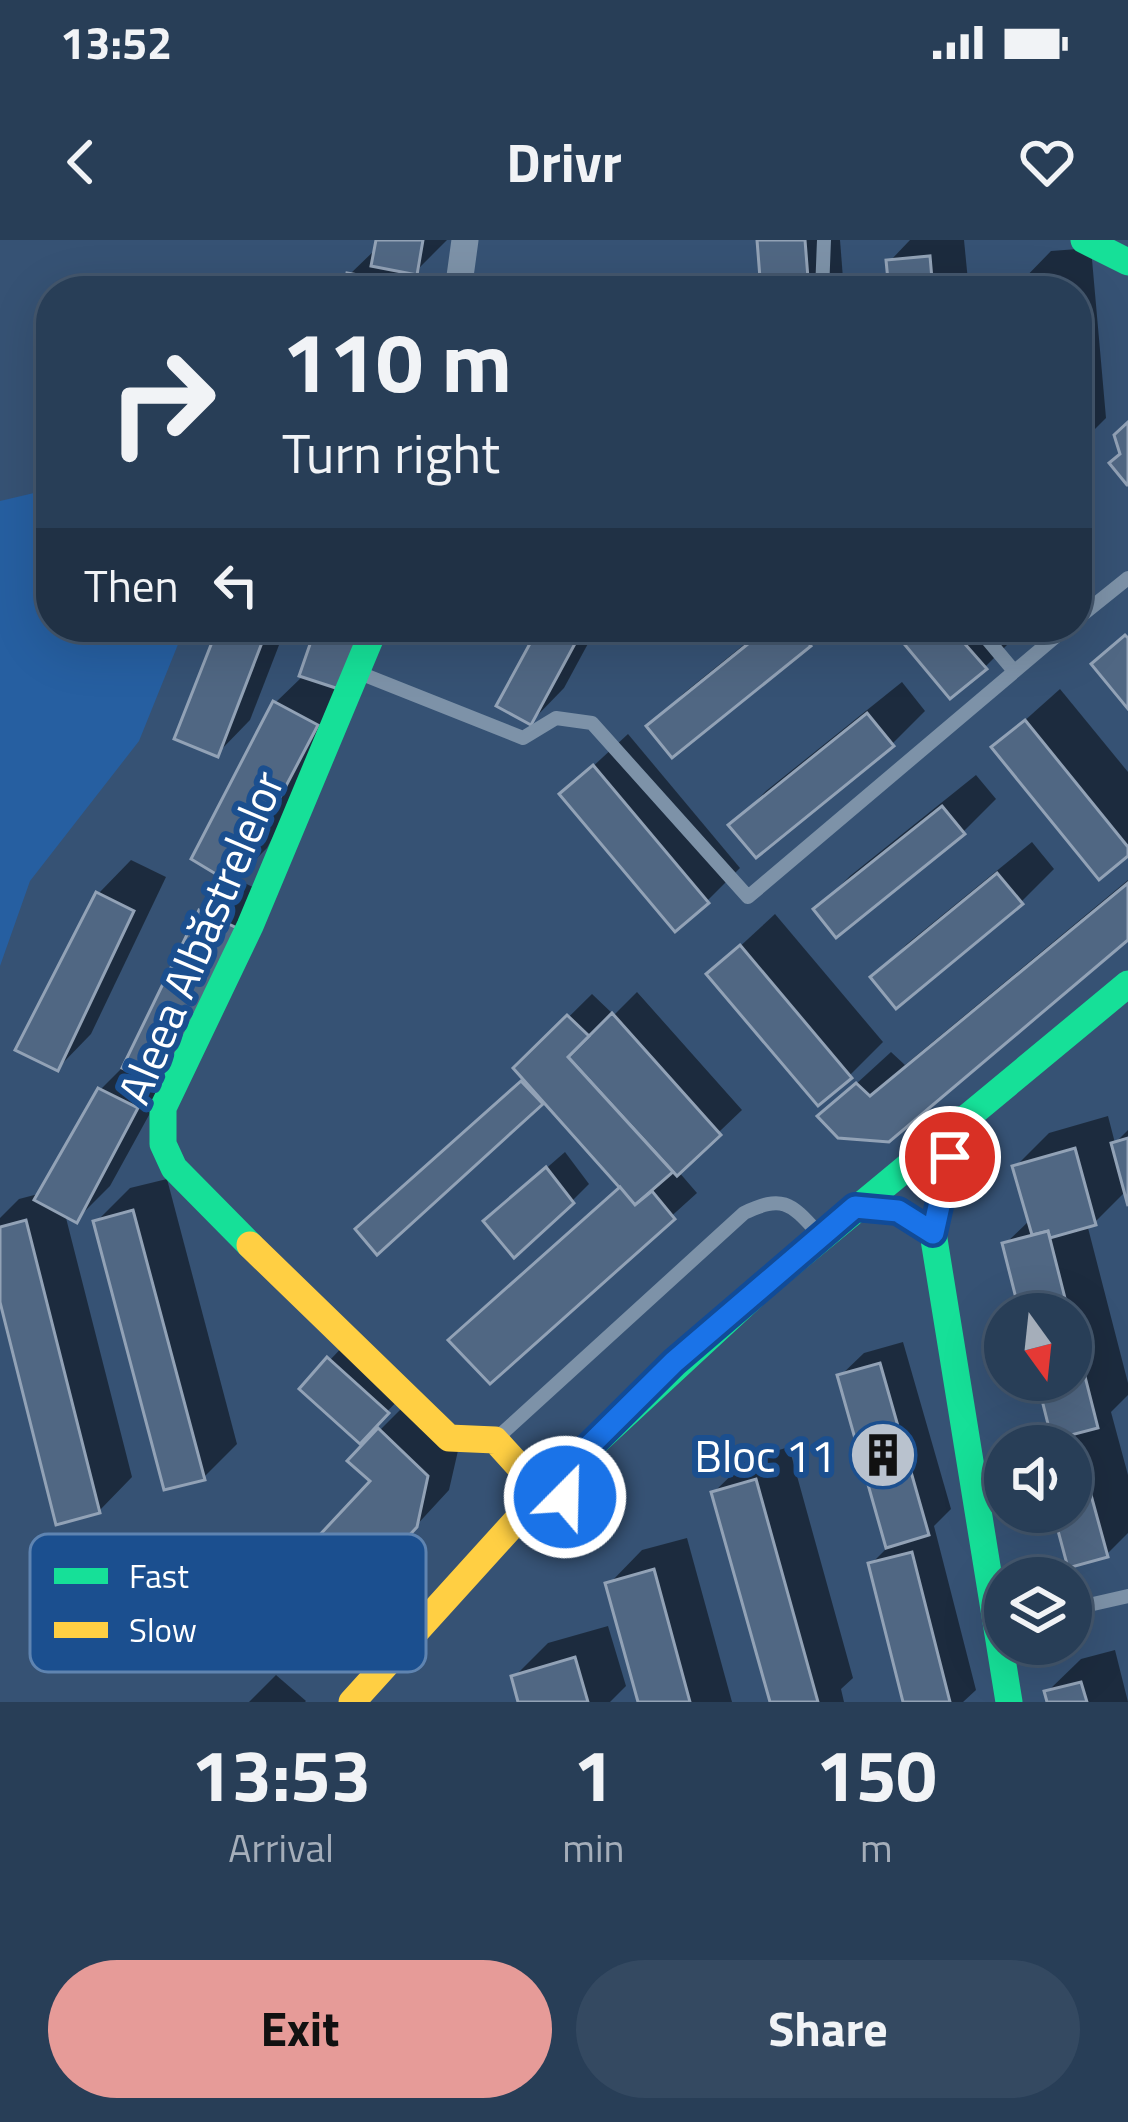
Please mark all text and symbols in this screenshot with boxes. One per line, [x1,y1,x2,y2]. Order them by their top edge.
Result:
text: 13:52 [60,8,172,76]
text: Drivr [506,121,622,203]
icon: back [48,129,114,195]
icon: heart [1014,129,1080,195]
text: 110 m [282,297,512,425]
icon: right [84,324,240,480]
text: Turn right [282,412,500,494]
text: Then [84,551,179,619]
icon: left [203,552,269,618]
street label: Aleea Albăstrelelor [99,760,301,1114]
pin [899,1106,1001,1208]
icon: arrive [917,1124,983,1190]
north arrow [984,1293,1092,1401]
map controls [984,1293,1092,1665]
building icon: Bloc 11 [848,1420,918,1490]
place label: Bloc 11 [694,1421,836,1489]
button: sound [984,1425,1092,1533]
position arrow [502,1434,628,1560]
legend [30,1534,426,1672]
text: Fast [129,1551,189,1601]
button: layers [984,1557,1092,1665]
text: Slow [129,1605,197,1655]
text: 13:53 [191,1719,371,1829]
text: 1 [573,1719,614,1829]
text: 150 [816,1719,937,1829]
text: Arrival [228,1818,334,1877]
text: min [562,1818,624,1877]
text: m [860,1818,892,1877]
button: Exit [48,1960,552,2098]
button: Share [576,1960,1080,2098]

